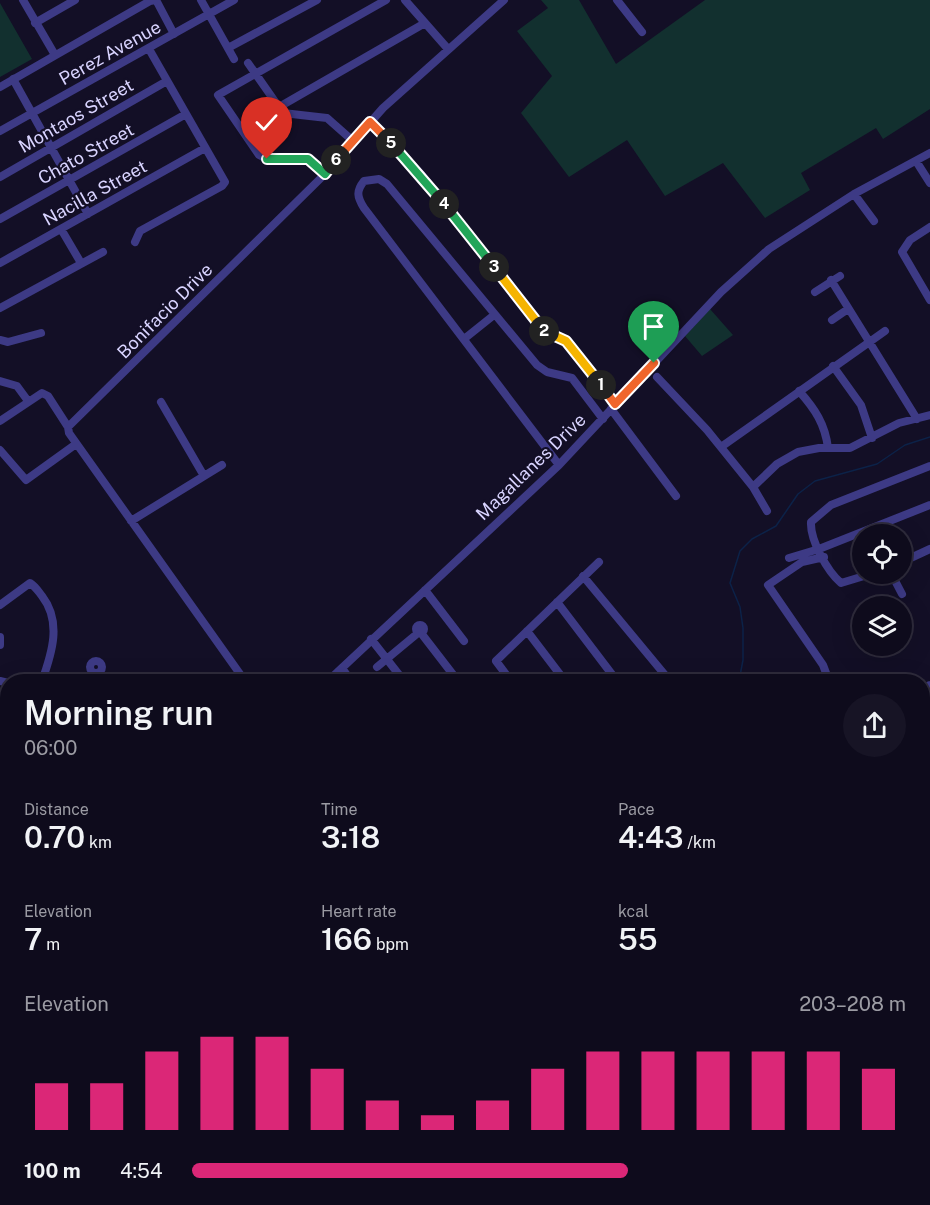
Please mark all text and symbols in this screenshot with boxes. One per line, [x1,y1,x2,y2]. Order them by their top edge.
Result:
street label: Perez Avenue [55,16,164,89]
street label: Montaos Street [15,74,137,157]
pin [241,97,292,159]
icon: check [250,106,283,139]
street label: Chato Street [34,119,137,188]
pin: 5 [376,128,406,158]
text: 5 [386,133,396,152]
pin: 6 [321,145,351,175]
text: 6 [331,150,341,169]
street label: Nacilla Street [39,155,150,230]
pin: 4 [429,189,459,219]
text: 4 [439,194,449,213]
pin: 3 [479,252,509,282]
text: 3 [489,257,499,276]
street label: Bonifacio Drive [113,259,217,363]
pin [628,301,679,363]
icon: arrive [637,310,670,343]
pin: 2 [529,316,559,346]
text: 2 [539,321,549,340]
pin: 1 [586,370,616,400]
text: 1 [598,375,604,394]
street label: Magallanes Drive [471,409,590,524]
map controls [852,524,912,656]
button: locate [852,524,912,584]
button: layers [852,596,912,656]
text: Morning run [24,694,213,732]
button: share [843,694,906,757]
text: 06:00 [24,736,77,760]
text: Distance [24,800,89,819]
text: Time [321,800,357,819]
text: Pace [618,800,655,819]
text: 0.70 [24,819,85,855]
text: 3:18 [321,819,380,855]
text: 4:43 [618,819,683,855]
text: km [85,833,112,852]
text: /km [683,833,716,852]
text: Elevation [24,902,92,921]
text: Heart rate [321,902,397,921]
text: kcal [618,902,649,921]
text: 7 [24,921,42,957]
text: 166 [321,921,372,957]
text: 55 [618,921,658,957]
text: m [42,935,60,954]
text: bpm [372,935,409,954]
text: Elevation [24,992,109,1016]
text: 203–208 m [799,992,906,1016]
text: 100 m [24,1159,81,1183]
text: 4:54 [120,1159,162,1183]

